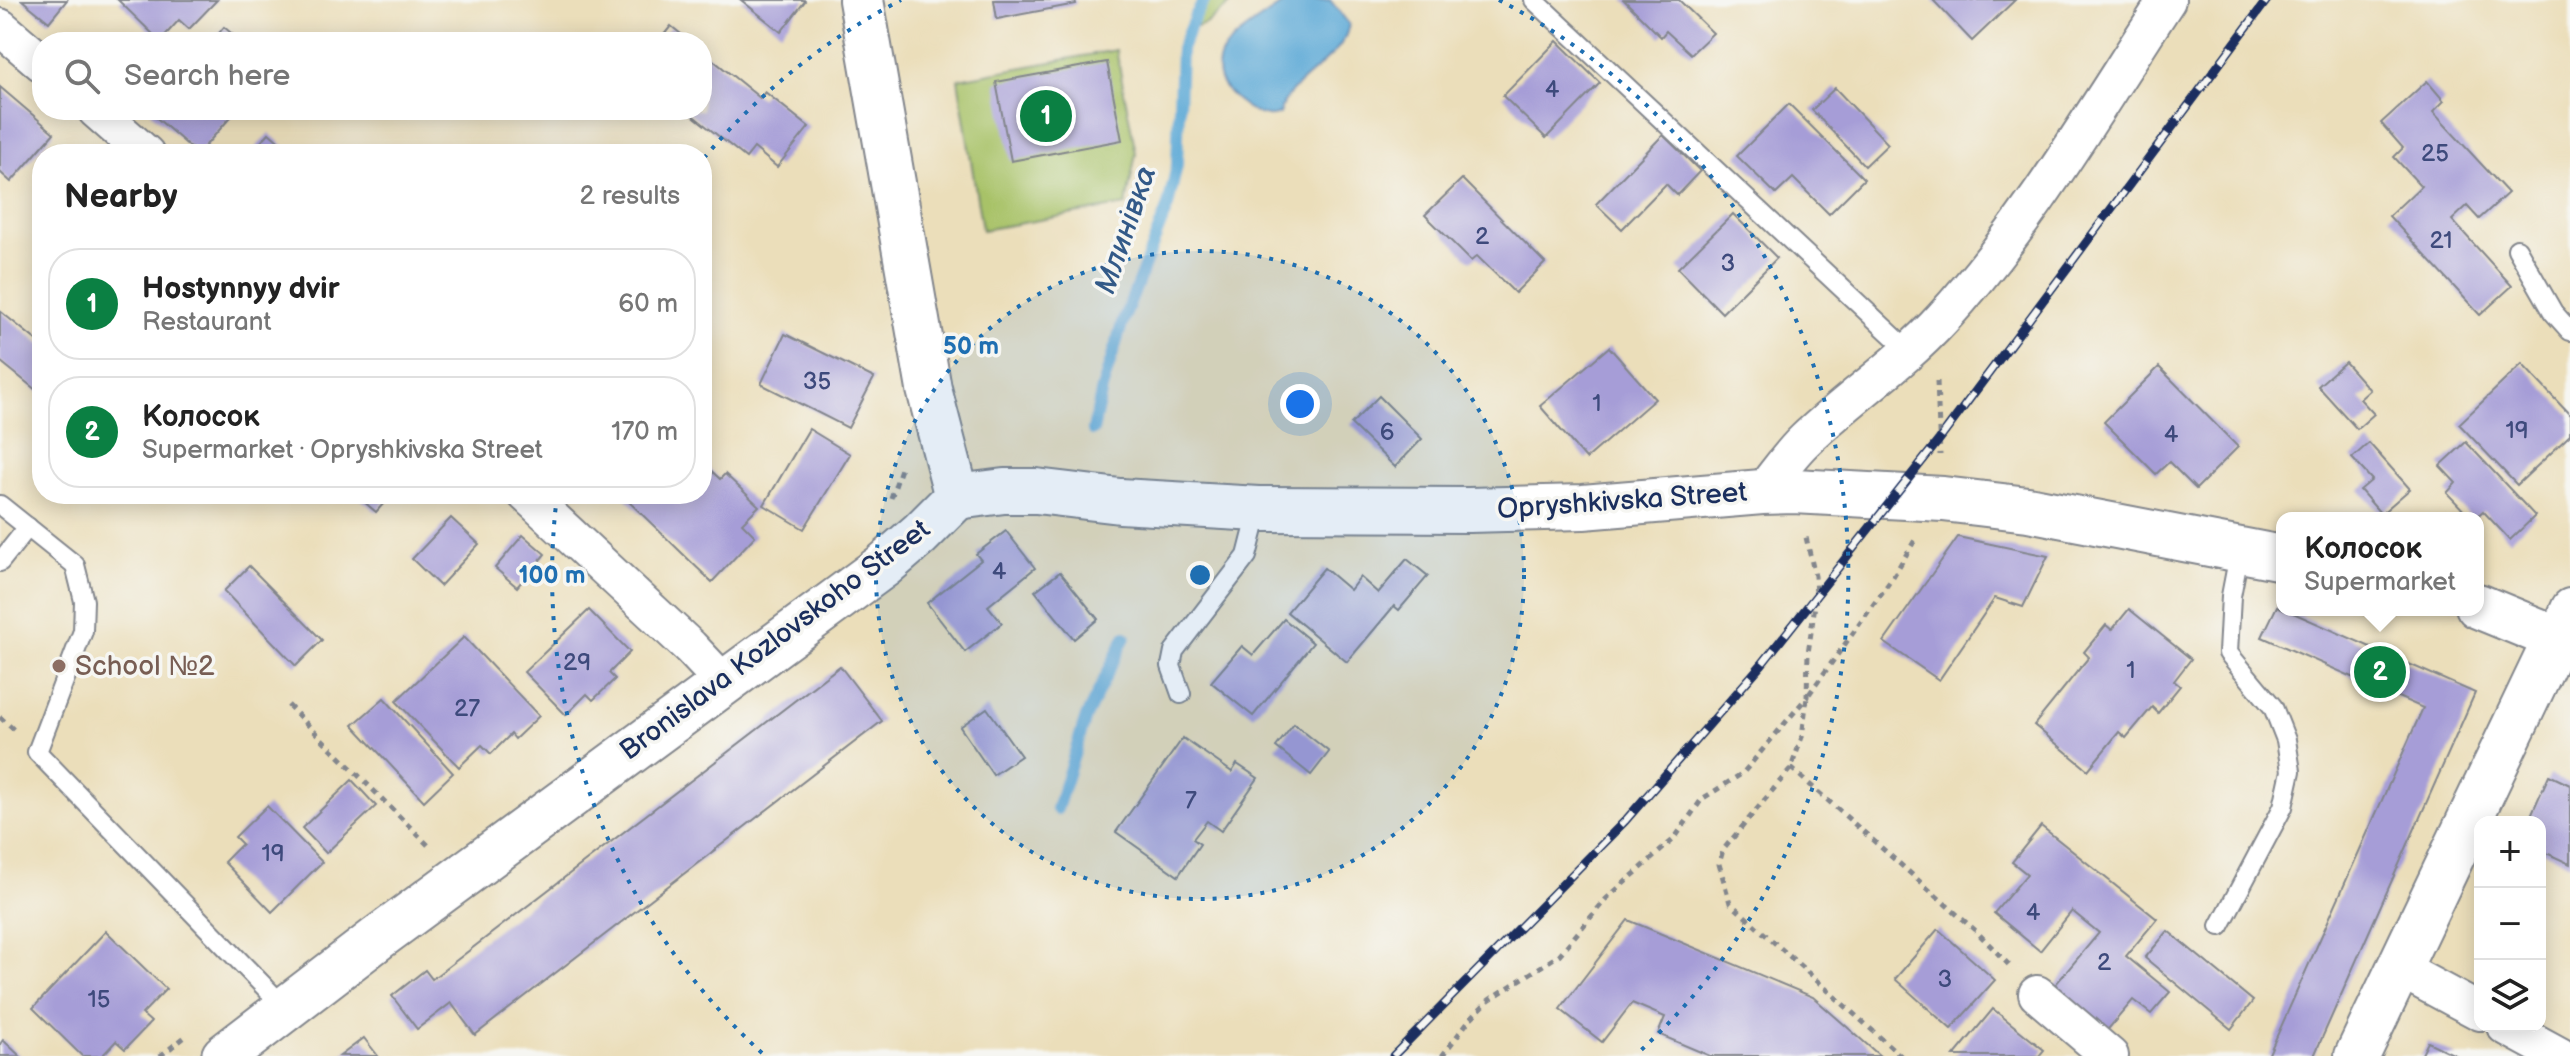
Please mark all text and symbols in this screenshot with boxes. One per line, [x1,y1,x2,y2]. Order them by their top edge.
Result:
search box [32,32,712,120]
icon: search [60,54,104,98]
text: Search here [124,58,290,94]
house number: 4 [1545,75,1560,104]
pin: 1 [1020,86,1072,146]
house number: 25 [2421,139,2449,168]
water label: Млинівка [1087,161,1165,299]
text: Nearby [64,176,178,217]
text: 2 results [580,181,680,212]
house number: 2 [1475,222,1489,251]
house number: 21 [2429,226,2453,255]
house number: 3 [1721,249,1735,278]
text: Hostynnyy dvir [142,271,340,307]
text: 1 [87,289,97,320]
text: 60 m [618,289,678,320]
text: Restaurant [142,307,271,338]
text: 50 m [943,332,999,361]
house number: 35 [803,367,831,396]
your location [1280,384,1320,424]
house number: 1 [1592,389,1602,418]
text: Колосок [142,399,259,435]
house number: 19 [2505,416,2529,445]
text: 2 [84,417,100,448]
text: 170 m [611,417,678,448]
house number: 6 [1380,418,1394,447]
house number: 4 [2164,420,2179,449]
text: Supermarket · Opryshkivska Street [142,435,543,466]
street label: Opryshkivska Street [1496,476,1748,526]
street label: Bronislava Kozlovskoho Street [613,512,937,767]
popup [2276,512,2484,616]
text: Колосок [2304,531,2422,567]
house number: 4 [992,557,1007,586]
text: 100 m [519,561,585,590]
centre of rings [1186,561,1214,589]
text: Supermarket [2304,567,2456,598]
pin: 2 [2354,642,2406,702]
house number: 29 [563,648,591,677]
place label: School №2 [75,650,215,683]
house number: 1 [2126,656,2136,685]
marker: School №2 [50,657,68,675]
house number: 27 [454,694,480,723]
house number: 7 [1185,786,1197,815]
map controls [2474,816,2546,1032]
button: + [2474,816,2546,888]
house number: 19 [261,839,285,868]
button: − [2474,888,2546,960]
house number: 4 [2026,898,2041,927]
house number: 2 [2097,948,2111,977]
button: layers [2474,960,2546,1032]
house number: 3 [1938,965,1952,994]
house number: 15 [87,985,111,1014]

